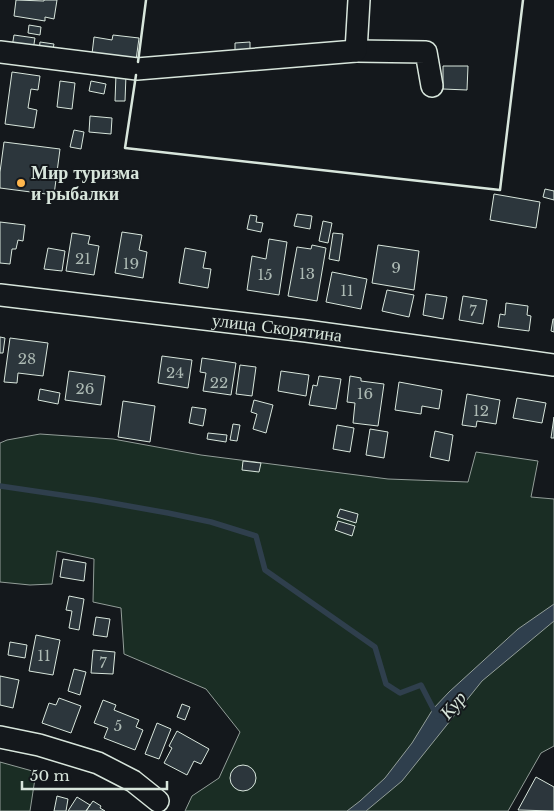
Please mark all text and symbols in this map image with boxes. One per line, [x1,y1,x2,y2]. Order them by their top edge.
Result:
place label: Мир туризма и рыбалки [31,162,139,205]
marker: Мир туризма и рыбалки [15,177,27,189]
house number: 21 [75,249,91,268]
house number: 19 [123,254,139,273]
house number: 9 [391,258,401,277]
house number: 13 [299,264,315,283]
house number: 15 [257,265,273,284]
house number: 11 [340,281,354,300]
house number: 7 [469,301,477,320]
street label: улица Скорятина [211,309,344,347]
house number: 28 [18,349,36,368]
house number: 24 [166,363,184,382]
house number: 22 [210,373,228,392]
house number: 26 [76,379,94,398]
house number: 16 [357,384,373,403]
house number: 12 [473,401,489,420]
house number: 11 [37,646,51,665]
house number: 7 [99,653,107,672]
water label: Кур [434,686,471,724]
house number: 5 [114,716,122,735]
scale bar [22,758,168,790]
text: 50 m [30,766,70,785]

